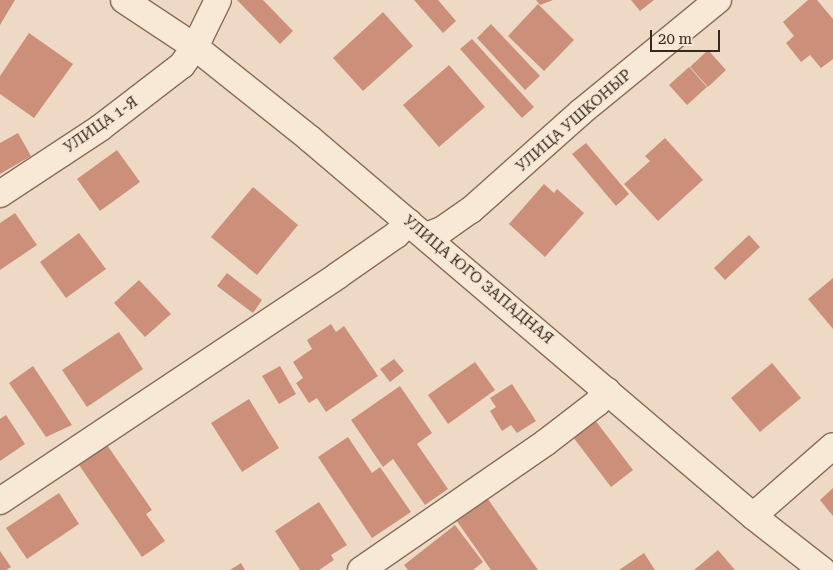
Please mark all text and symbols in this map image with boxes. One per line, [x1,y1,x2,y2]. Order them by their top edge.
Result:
scale bar [653,20,723,52]
text: 20 m [658,30,692,48]
street label: УЛИЦА УШКОНЫР [513,66,635,176]
street label: УЛИЦА 1-Я [61,93,141,157]
street label: УЛИЦА ЮГО ЗАПАДНАЯ [399,212,557,348]

